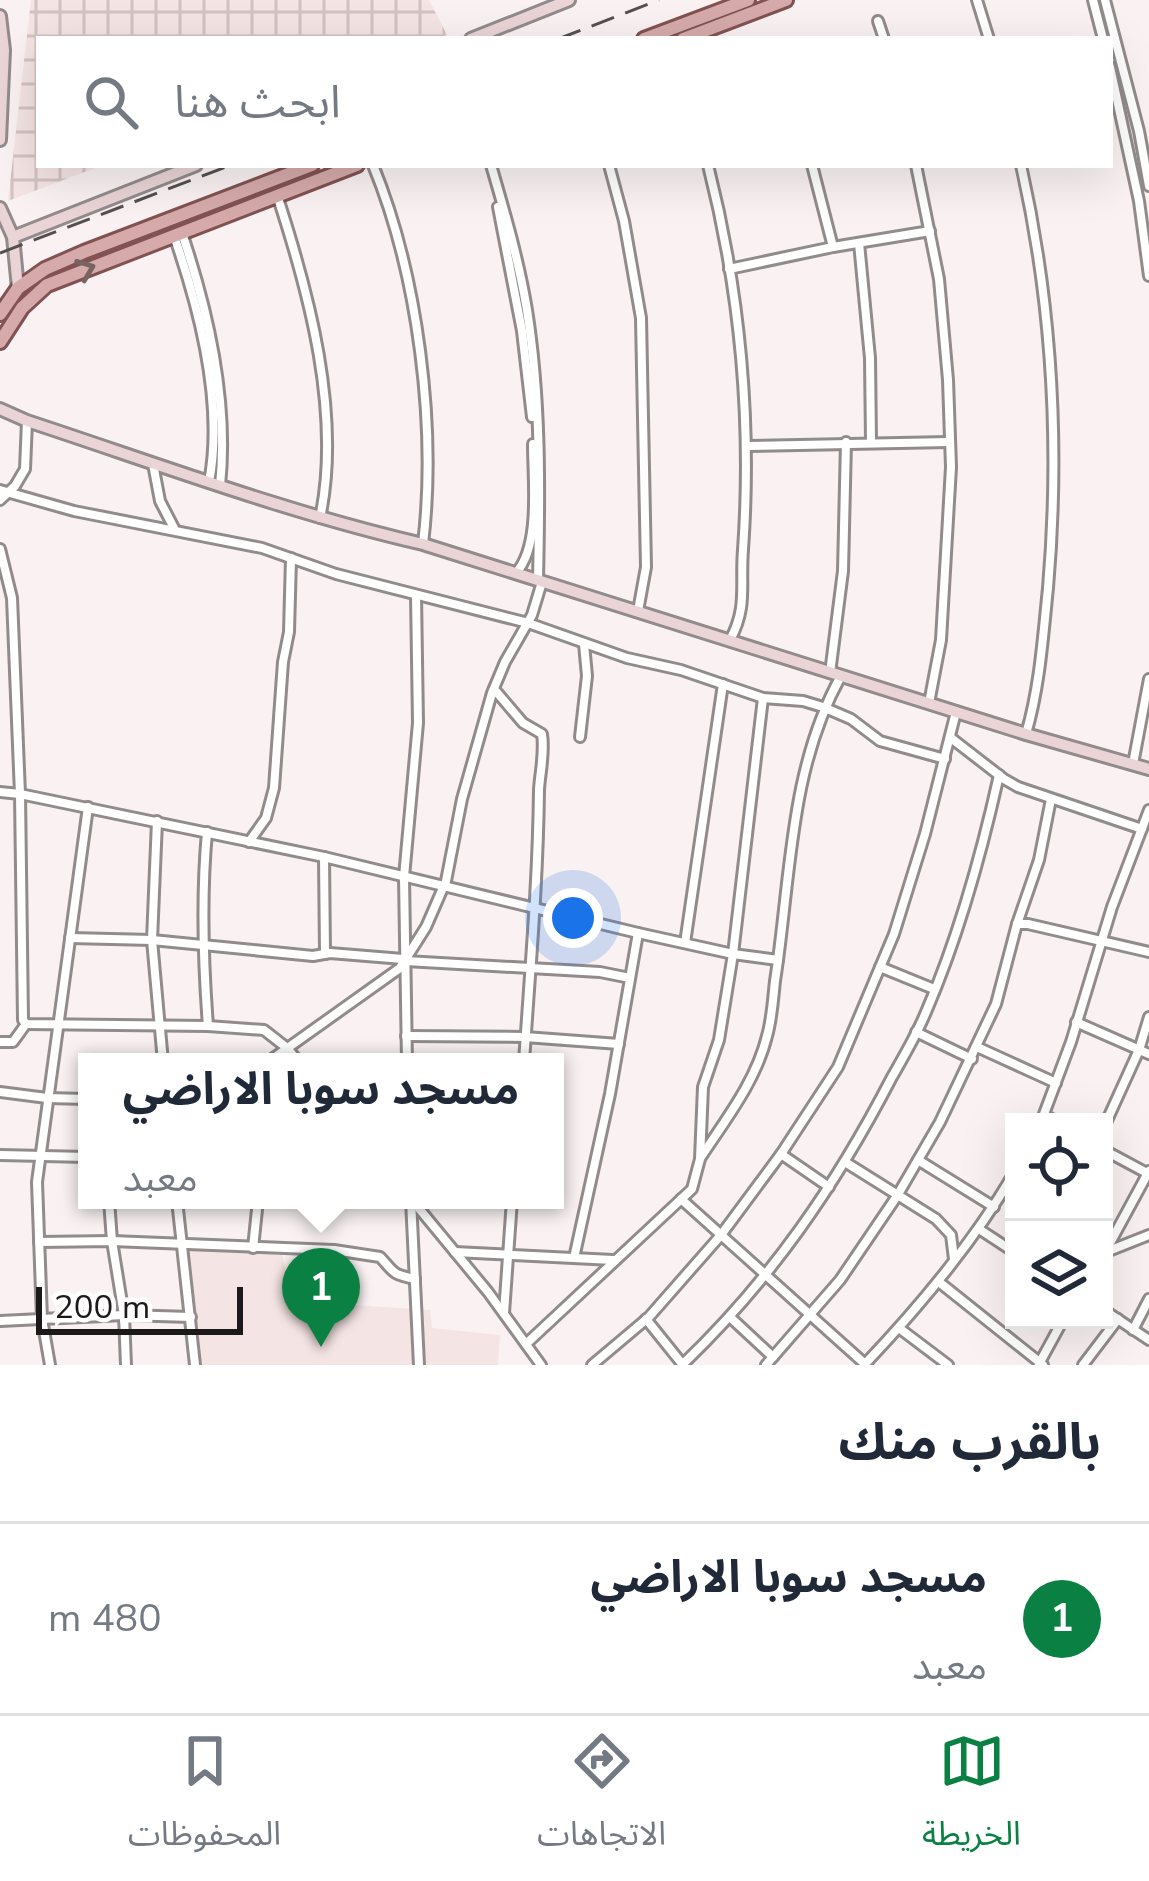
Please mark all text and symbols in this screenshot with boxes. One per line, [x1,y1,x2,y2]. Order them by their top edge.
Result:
search box [36,36,1113,168]
icon: search [78,69,144,135]
text: ابحث هنا [174,72,341,133]
one-way arrow [75,259,96,283]
your location [543,888,603,948]
popup [78,1053,564,1209]
text: مسجد سوبا الاراضي [123,1059,519,1120]
map controls [1005,1113,1113,1329]
button: locate [1005,1113,1113,1221]
text: معبد [123,1152,198,1205]
button: layers [1005,1221,1113,1329]
pin: 1 [282,1248,360,1347]
scale bar [36,1281,243,1334]
text: 200 m [54,1285,150,1330]
text: بالقرب منك [839,1407,1101,1477]
text: مسجد سوبا الاراضي [591,1547,987,1608]
text: 480 m [48,1592,162,1645]
text: 1 [1050,1592,1074,1645]
text: معبد [912,1640,987,1693]
tab: المحفوظات [128,1728,281,1869]
tab: الاتجاهات [537,1728,666,1869]
tab: الخريطة [922,1728,1021,1869]

